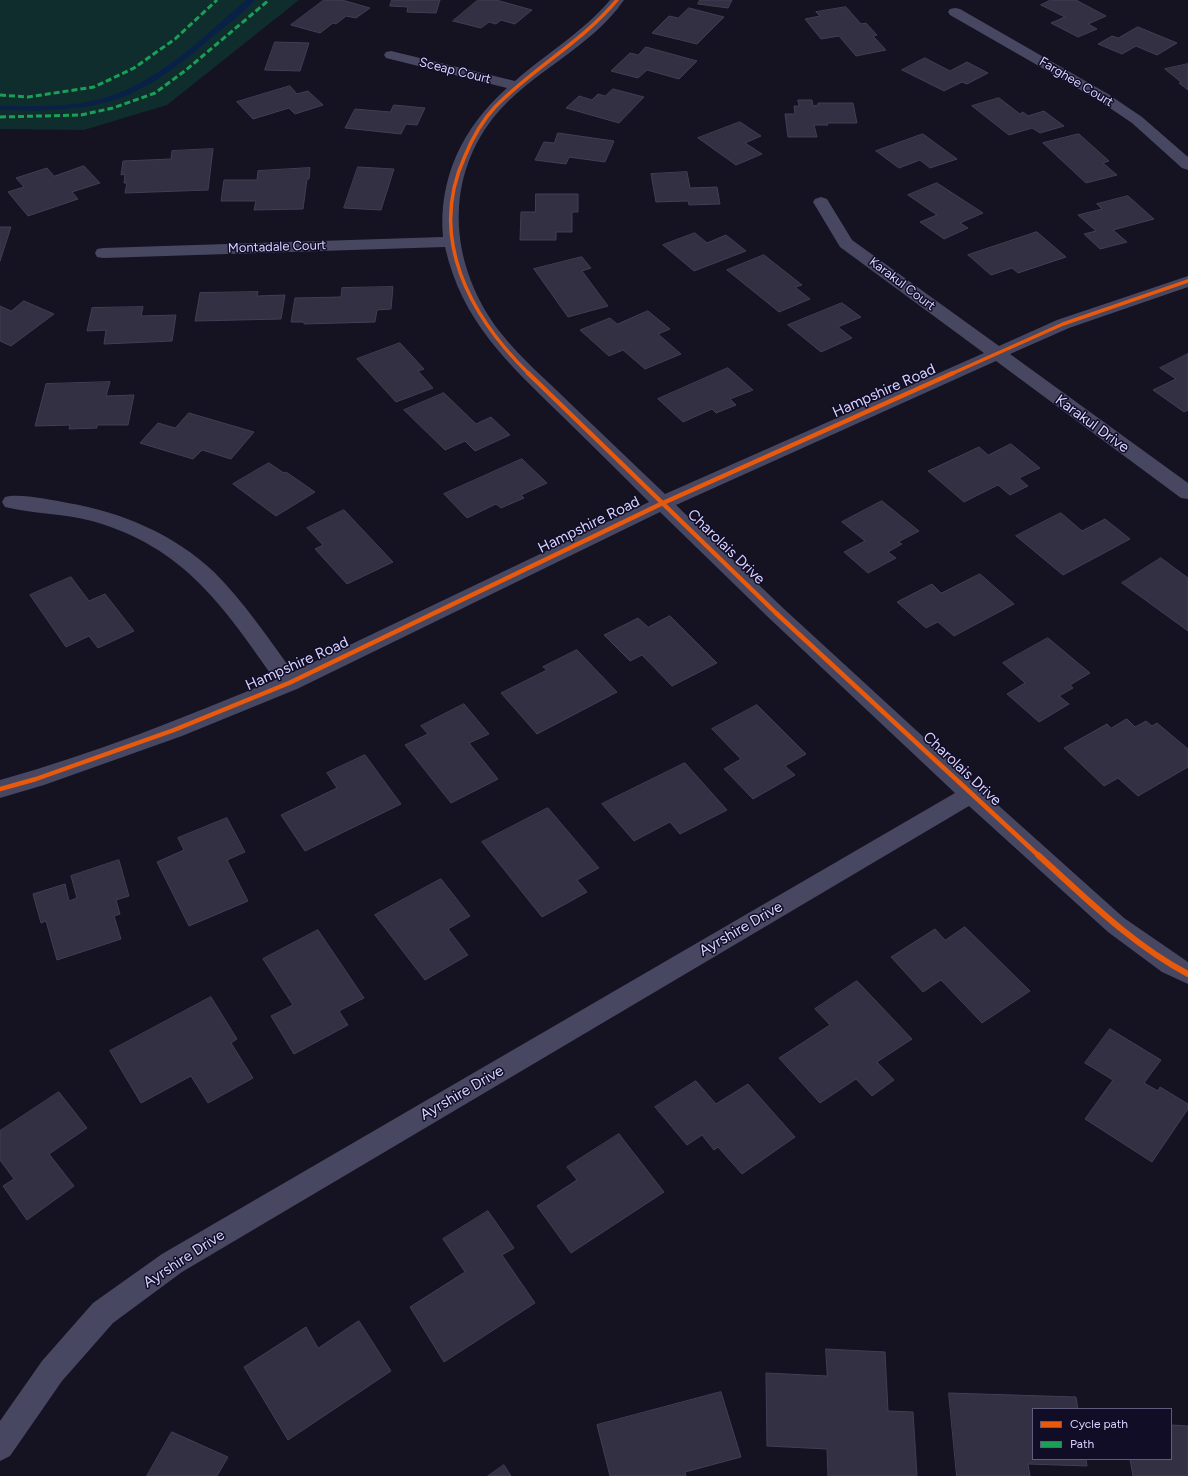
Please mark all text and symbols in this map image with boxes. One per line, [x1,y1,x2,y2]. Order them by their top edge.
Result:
street label: Farghee Court [1036,54,1116,110]
street label: Sceap Court [418,55,492,87]
street label: Montadale Court [228,237,326,257]
street label: Karakul Court [866,254,938,314]
street label: Hampshire Road [830,360,938,422]
street label: Karakul Drive [1052,391,1132,457]
street label: Hampshire Road [535,493,643,557]
street label: Charolais Drive [684,506,768,588]
street label: Hampshire Road [243,633,351,695]
street label: Charolais Drive [919,728,1005,810]
street label: Ayrshire Drive [696,898,786,960]
street label: Ayrshire Drive [417,1062,507,1124]
street label: Ayrshire Drive [140,1226,228,1292]
legend [1032,1408,1172,1460]
text: Cycle path [1070,1417,1128,1431]
text: Path [1070,1437,1094,1451]

